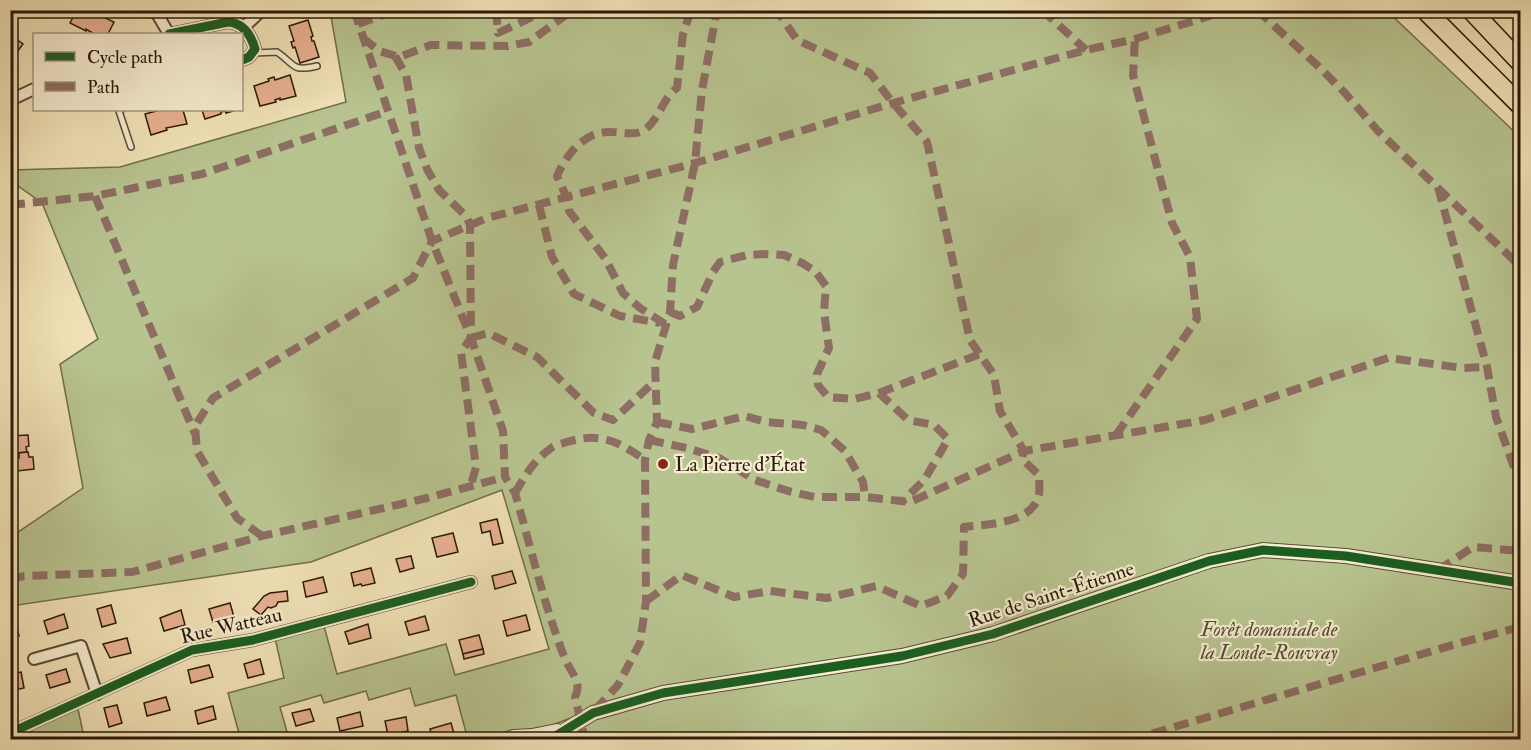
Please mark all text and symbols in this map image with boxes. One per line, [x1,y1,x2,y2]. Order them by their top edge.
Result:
legend [33,33,243,111]
text: Cycle path [87,46,163,69]
text: Path [87,76,120,99]
place label: La Pierre d'État [675,451,806,477]
marker: La Pierre d'État [656,457,670,471]
street label: Rue de Saint-Étienne [965,555,1137,633]
street label: Rue Watteau [178,602,284,649]
park label: Forêt domaniale de la Londe-Rouvray [1200,617,1338,665]

